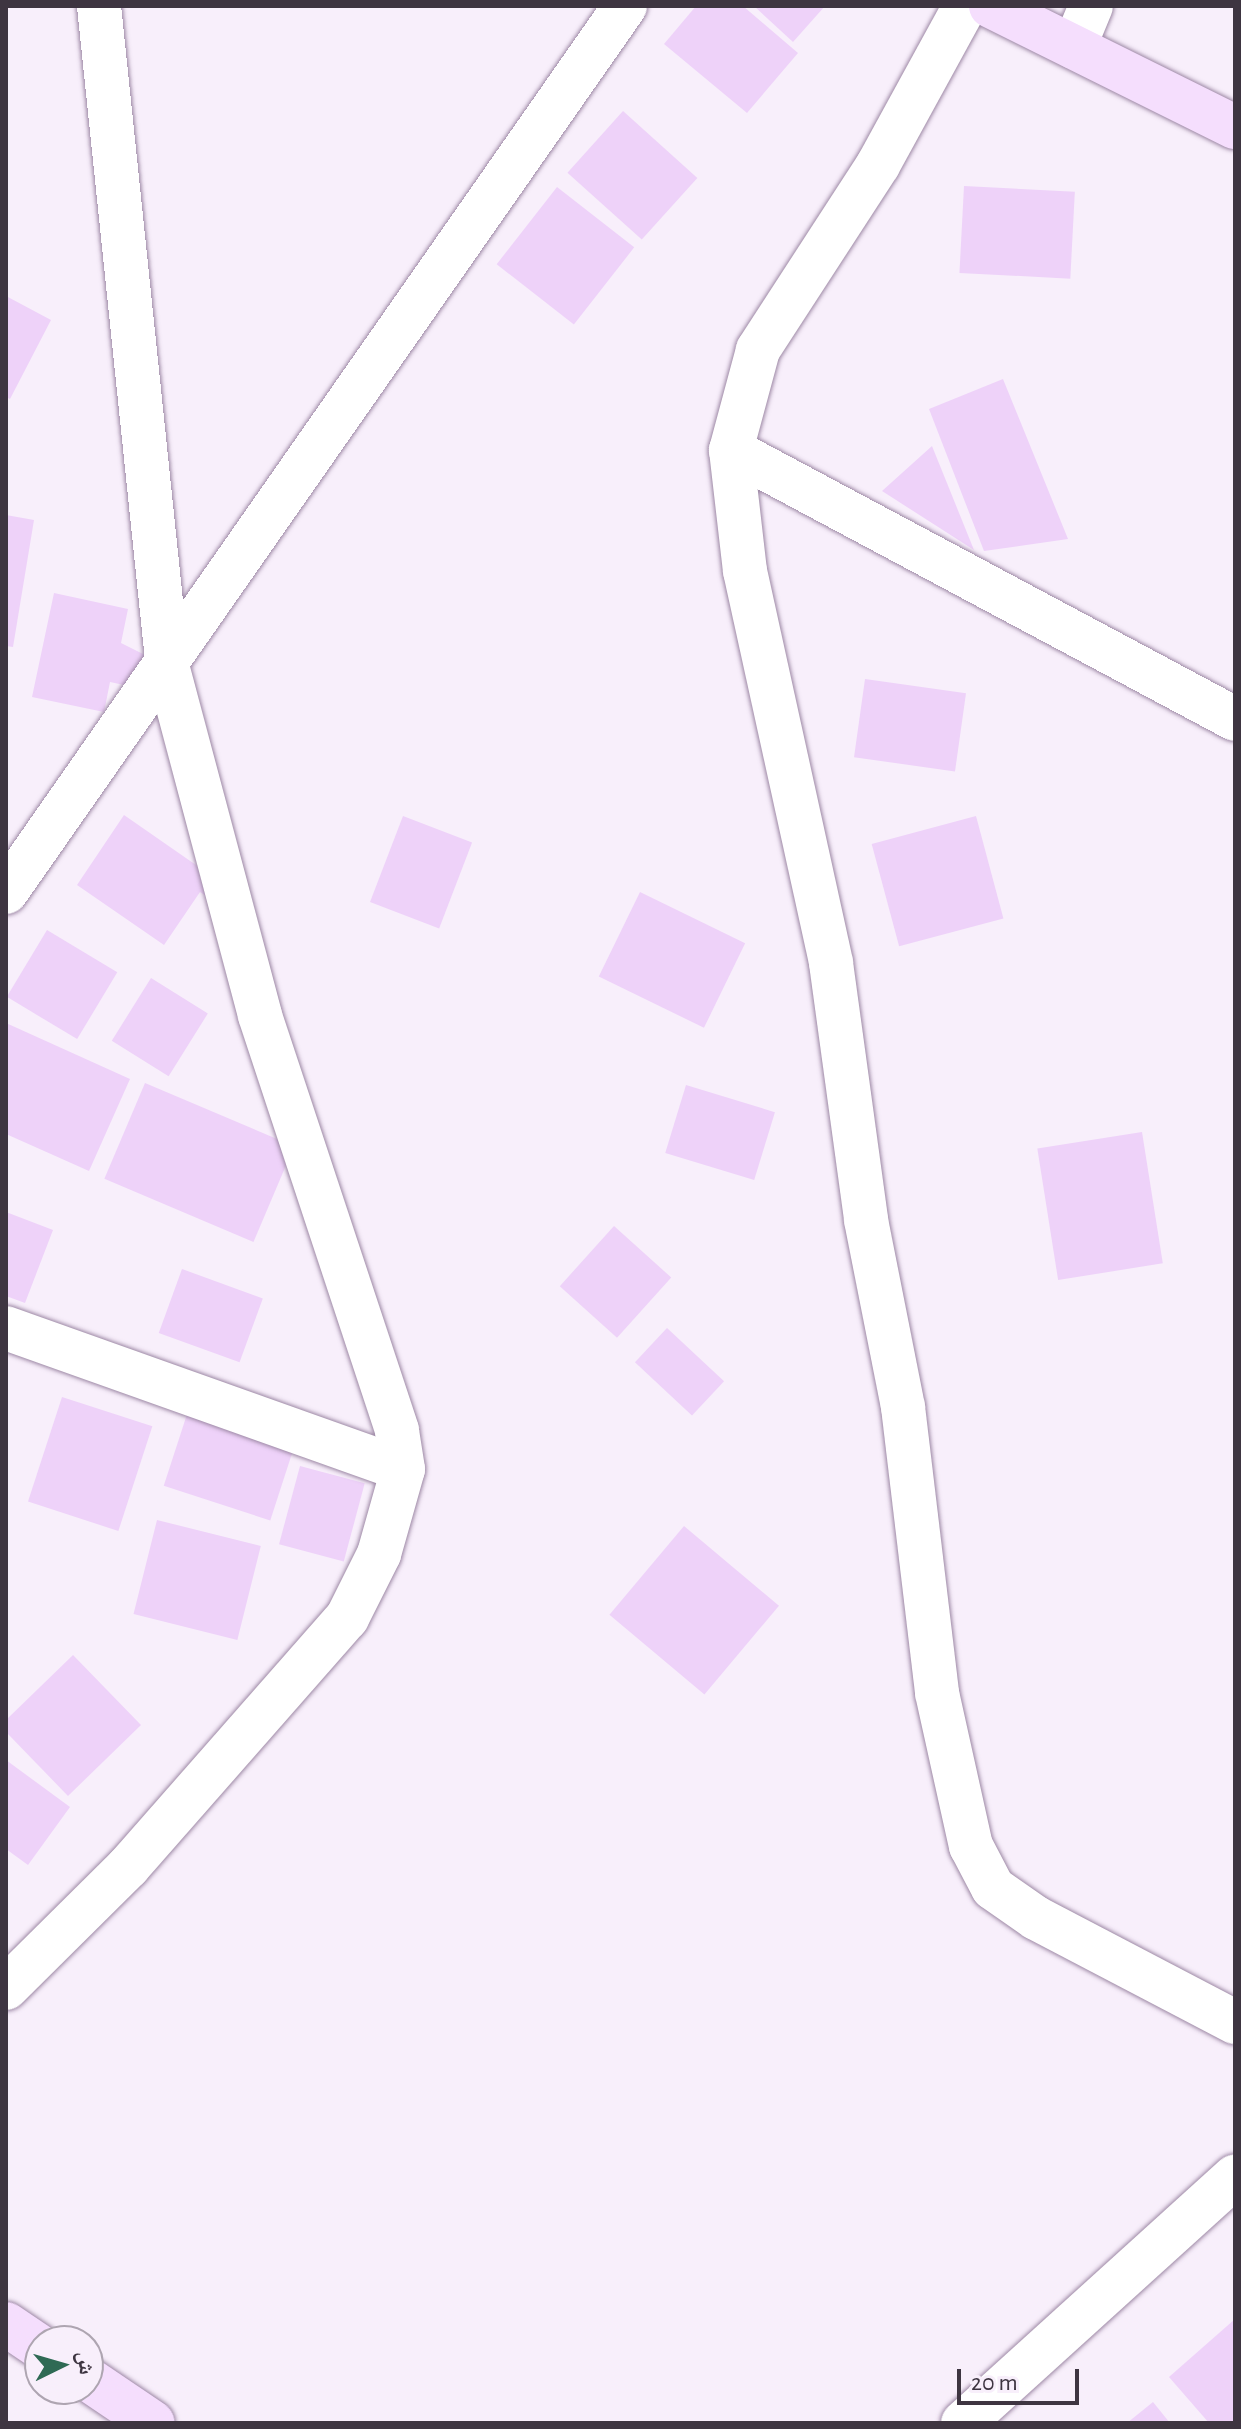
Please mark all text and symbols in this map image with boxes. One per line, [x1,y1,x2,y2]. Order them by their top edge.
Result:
north arrow [24,2325,104,2405]
text: ش [74,2350,98,2376]
scale bar [961,2353,1083,2403]
text: 20 m [971,2371,1018,2395]

